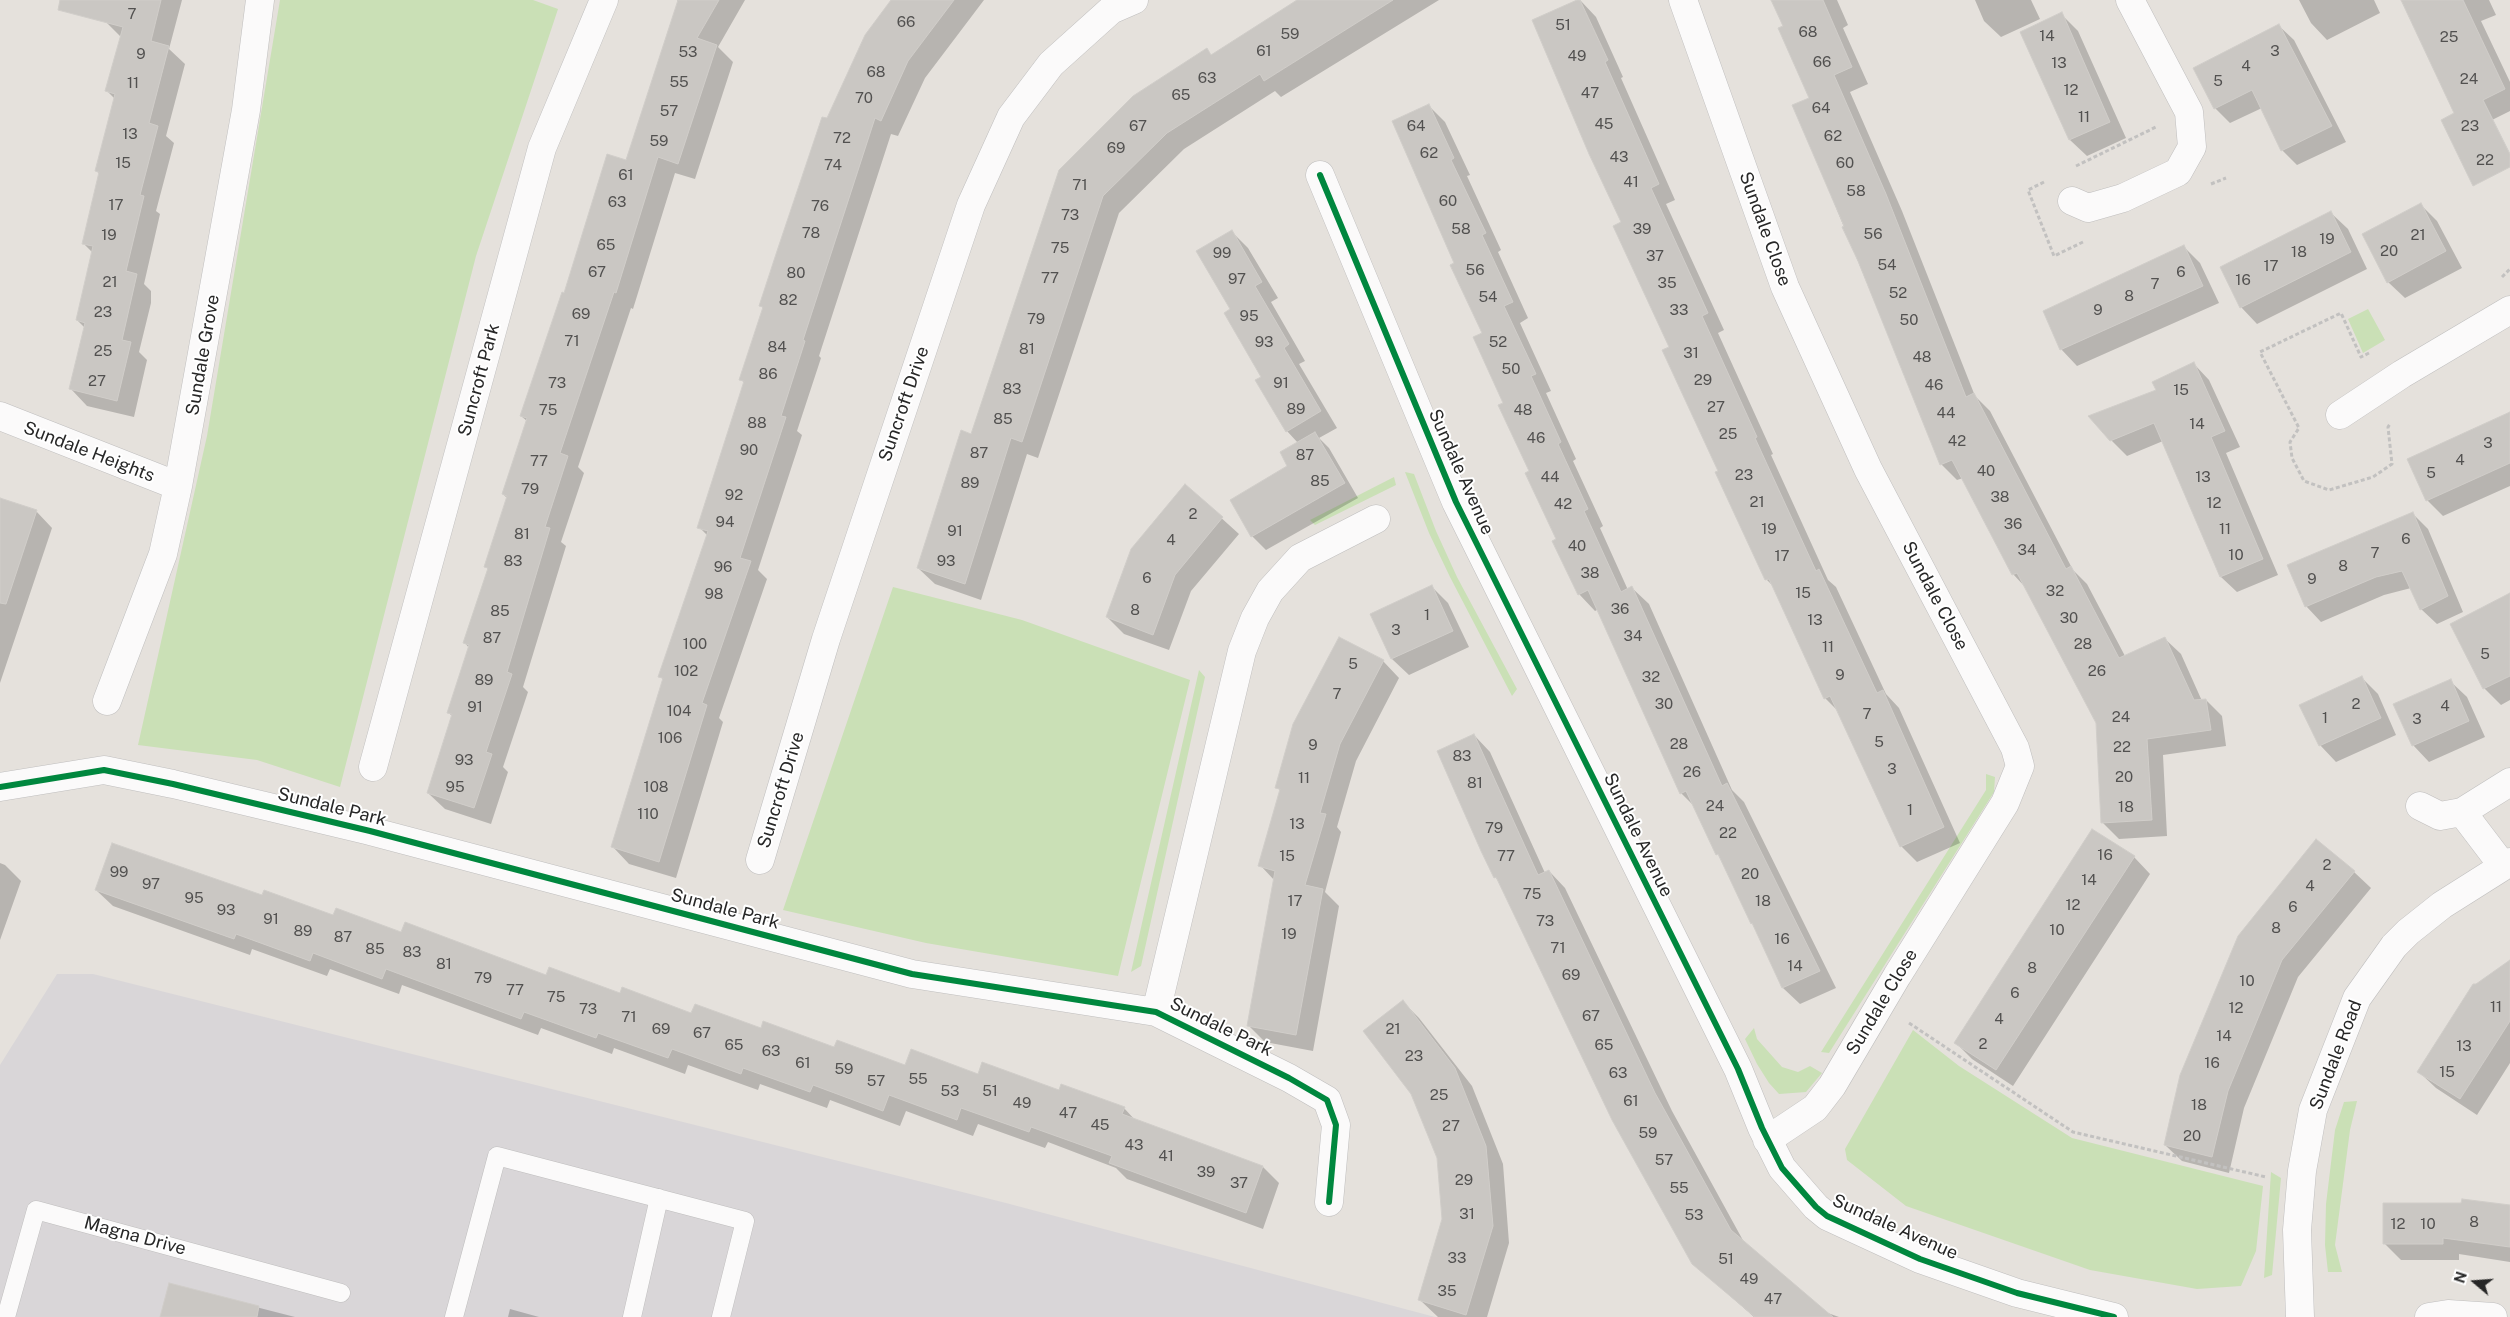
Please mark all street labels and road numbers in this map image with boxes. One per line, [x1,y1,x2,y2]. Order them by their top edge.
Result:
street label: Sundale Close [1734,169,1796,289]
street label: Sundale Grove [182,293,224,417]
street label: Suncroft Park [454,321,504,439]
street label: Suncroft Drive [874,344,934,464]
street label: Sundale Avenue [1424,406,1498,538]
street label: Sundale Heights [20,417,158,487]
street label: Sundale Close [1897,538,1973,654]
street label: Suncroft Drive [753,729,809,851]
street label: Sundale Avenue [1599,770,1677,900]
street label: Sundale Park [275,783,389,831]
street label: Sundale Park [668,884,782,934]
street label: Sundale Close [1842,945,1922,1059]
street label: Sundale Park [1166,993,1276,1061]
street label: Sundale Road [2305,997,2367,1113]
street label: Sundale Avenue [1829,1190,1961,1264]
street label: Magna Drive [82,1212,188,1260]

